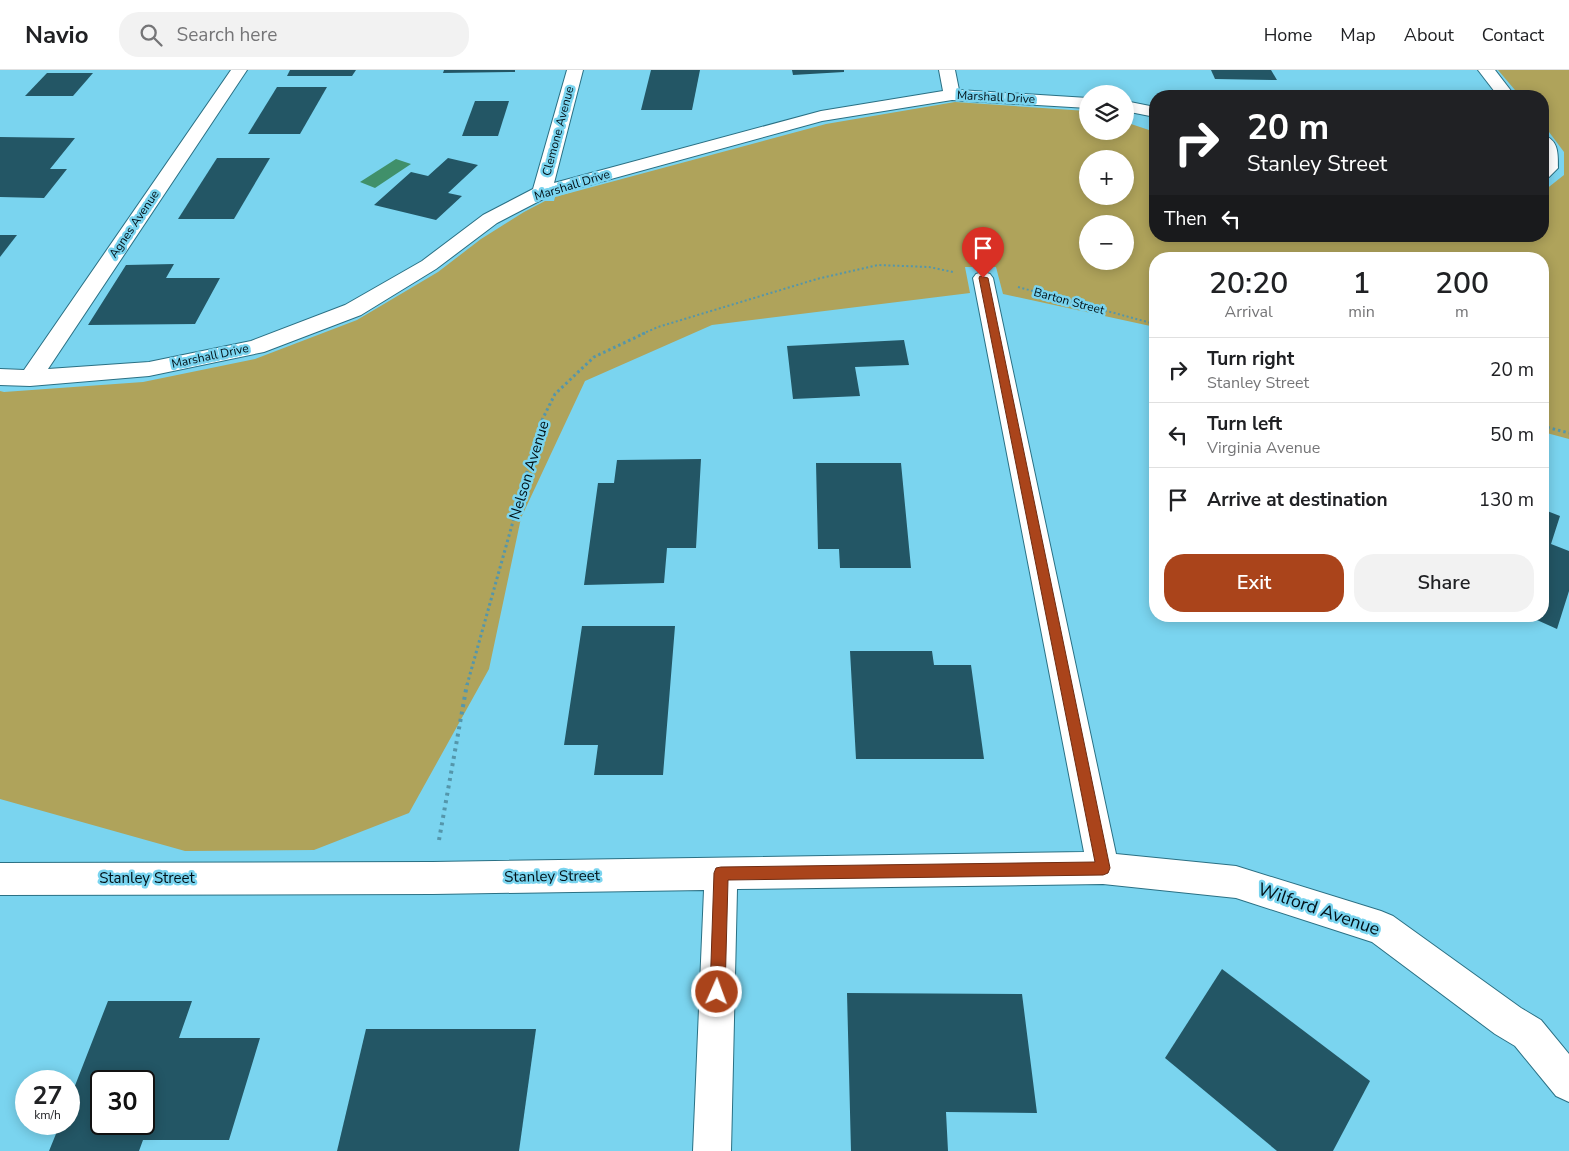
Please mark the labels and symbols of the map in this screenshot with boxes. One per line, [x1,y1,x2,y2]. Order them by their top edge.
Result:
street label: Clemone Avenue [538,84,578,178]
street label: Marshall Drive [956,87,1036,107]
street label: Marshall Drive [532,166,612,204]
street label: Agnes Avenue [105,187,163,261]
pin [962,227,1004,278]
street label: Barton Street [1032,284,1107,318]
street label: Marshall Drive [170,340,250,372]
street label: Nelson Avenue [504,418,554,522]
street label: Stanley Street [504,865,601,887]
street label: Stanley Street [99,868,196,888]
street label: Wilford Avenue [1255,877,1383,941]
position arrow [690,965,742,1017]
speed limit sign: 30 [90,1070,155,1135]

